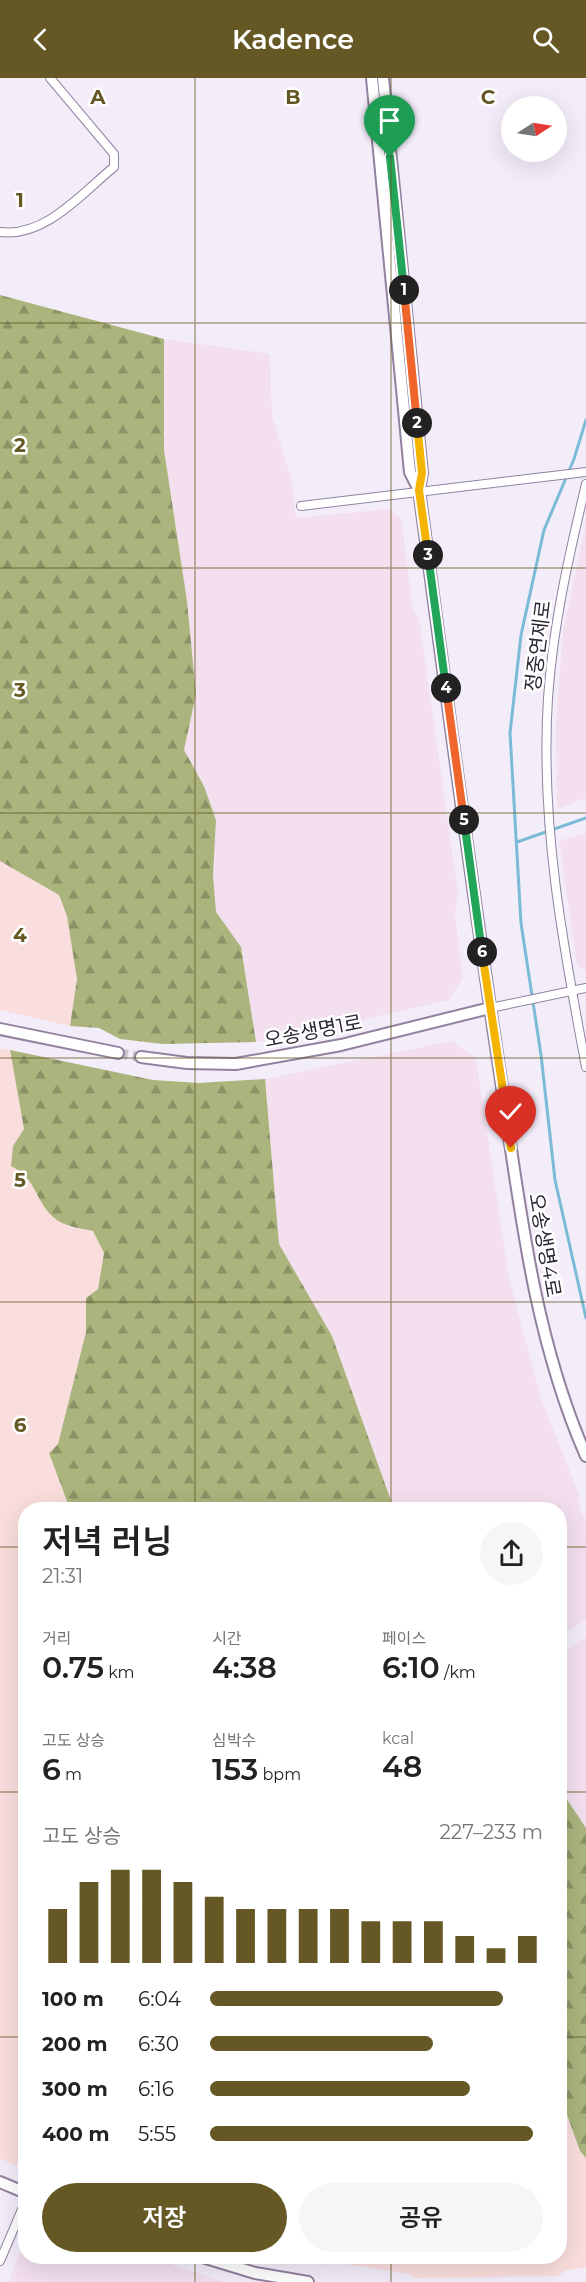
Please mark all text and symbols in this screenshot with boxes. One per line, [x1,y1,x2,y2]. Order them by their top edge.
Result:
icon: back [24,23,57,56]
text: Kadence [232,23,354,56]
icon: search [529,23,562,56]
text: A [89,85,106,109]
text: B [285,85,301,109]
text: C [481,85,496,109]
pin [364,95,415,157]
north arrow [501,96,567,162]
map controls [501,96,567,162]
icon: arrive [373,104,406,137]
text: 1 [16,188,24,212]
pin: 1 [389,275,419,305]
text: 1 [401,280,407,299]
pin: 2 [402,408,432,438]
text: 2 [412,413,422,432]
text: 2 [14,433,26,457]
pin: 3 [413,540,443,570]
text: 3 [423,545,433,564]
street label: 정중연제로 [520,599,556,693]
pin: 4 [431,673,461,703]
text: 3 [13,678,26,702]
text: 4 [440,678,452,697]
pin: 5 [449,805,479,835]
text: 5 [459,810,469,829]
text: 4 [13,923,27,947]
pin: 6 [467,937,497,967]
text: 6 [477,942,487,961]
street label: 오송생명1로 [262,1010,364,1052]
pin [485,1086,536,1148]
icon: check [494,1095,527,1128]
text: 5 [14,1168,26,1192]
street label: 오송생명4로 [524,1191,566,1299]
text: 6 [14,1413,27,1437]
text: 저녁 러닝 [42,1521,173,1561]
button: share [480,1522,543,1585]
text: 21:31 [42,1564,83,1588]
text: 거리 [42,1629,71,1648]
text: 시간 [212,1629,241,1648]
text: 페이스 [382,1629,426,1648]
text: 0.75 [42,1649,104,1686]
text: 4:38 [212,1649,277,1686]
text: 6:10 [382,1649,440,1686]
text: km [104,1663,135,1682]
text: /km [440,1663,476,1682]
text: kcal [382,1729,414,1748]
text: 고도 상승 [42,1731,105,1750]
text: 심박수 [212,1731,256,1750]
text: 48 [382,1748,422,1785]
text: 6 [42,1751,61,1788]
text: 153 [212,1751,258,1788]
text: m [61,1765,82,1784]
text: bpm [258,1765,301,1784]
text: 227–233 m [440,1820,543,1844]
text: 고도 상승 [42,1824,121,1848]
text: 100 m [42,1987,104,2011]
text: 6:04 [138,1987,181,2011]
text: 200 m [42,2032,108,2056]
text: 6:30 [138,2032,179,2056]
text: 300 m [42,2077,108,2101]
text: 6:16 [138,2077,174,2101]
text: 400 m [42,2122,110,2146]
text: 5:55 [138,2122,176,2146]
button: 저장 [42,2183,287,2252]
button: 공유 [299,2183,543,2252]

